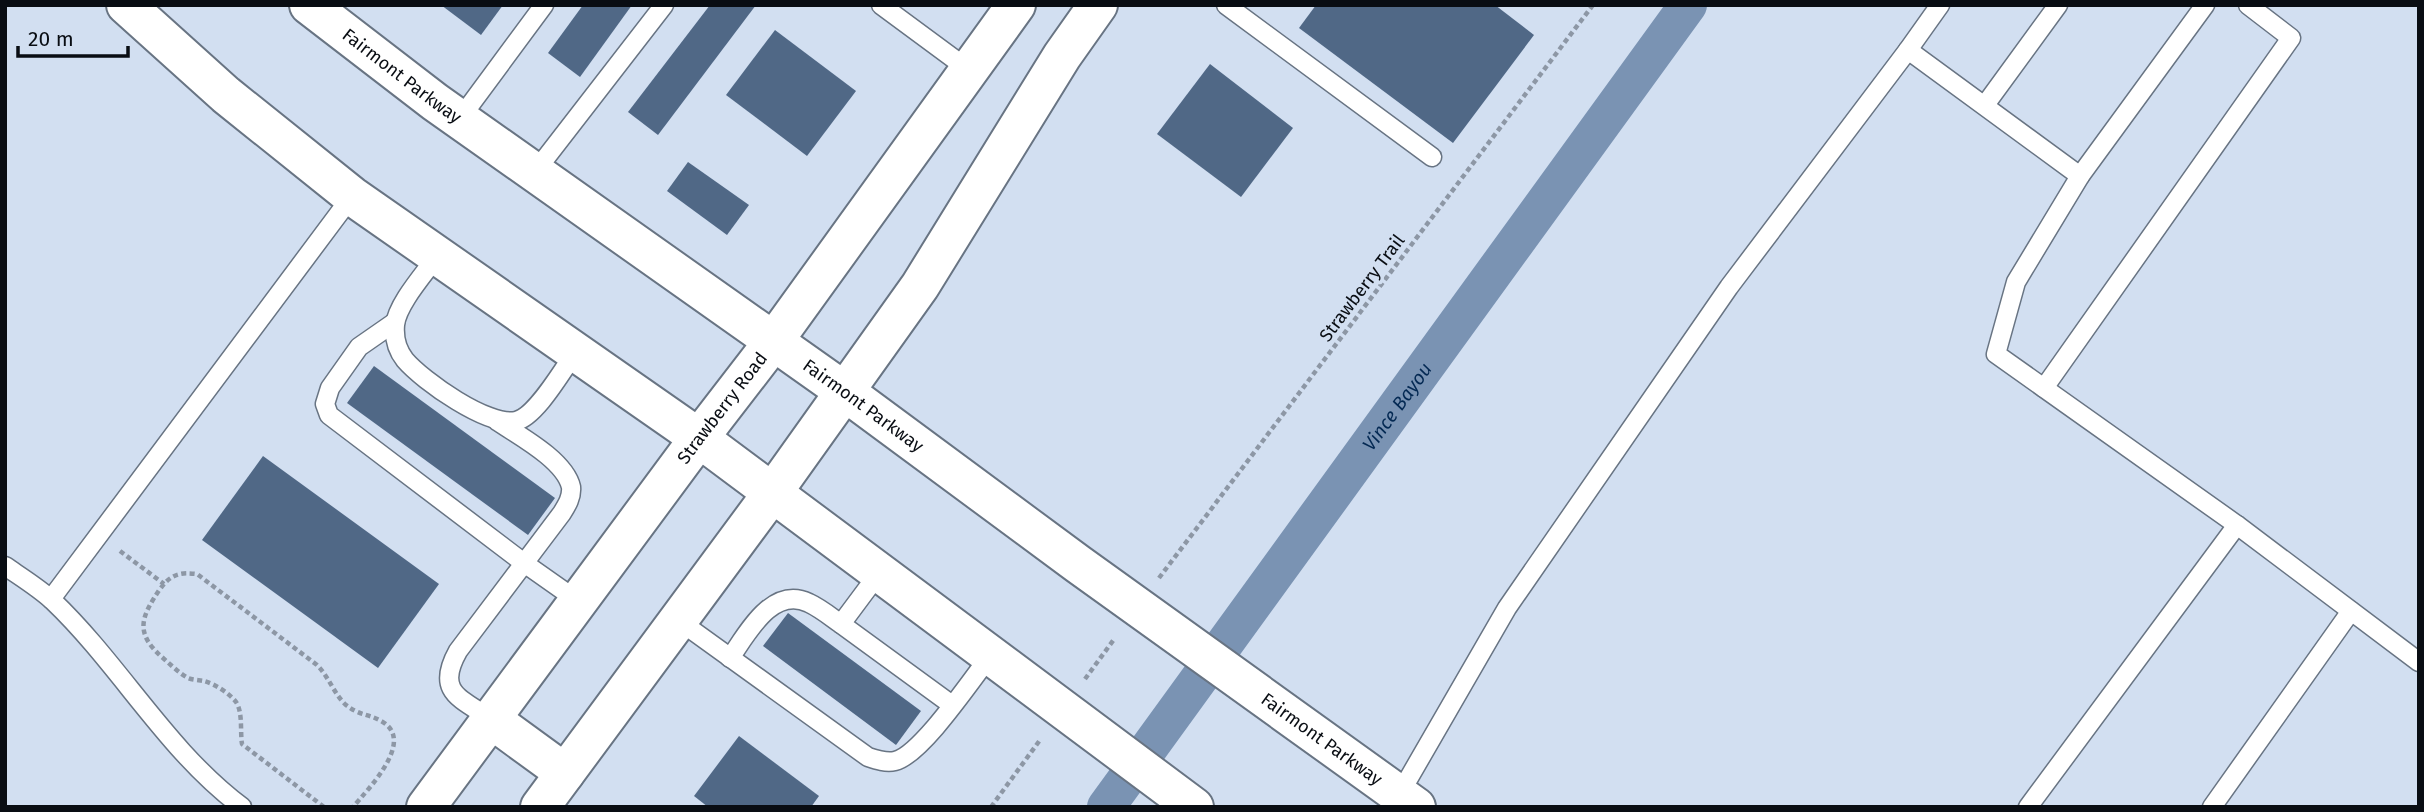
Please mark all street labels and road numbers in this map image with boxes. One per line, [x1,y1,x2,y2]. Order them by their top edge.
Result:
street label: Fairmont Parkway [338,24,466,128]
street label: Strawberry Trail [1315,230,1409,346]
street label: Strawberry Road [673,348,772,468]
street label: Fairmont Parkway [799,354,928,457]
street label: Fairmont Parkway [1257,688,1387,790]

